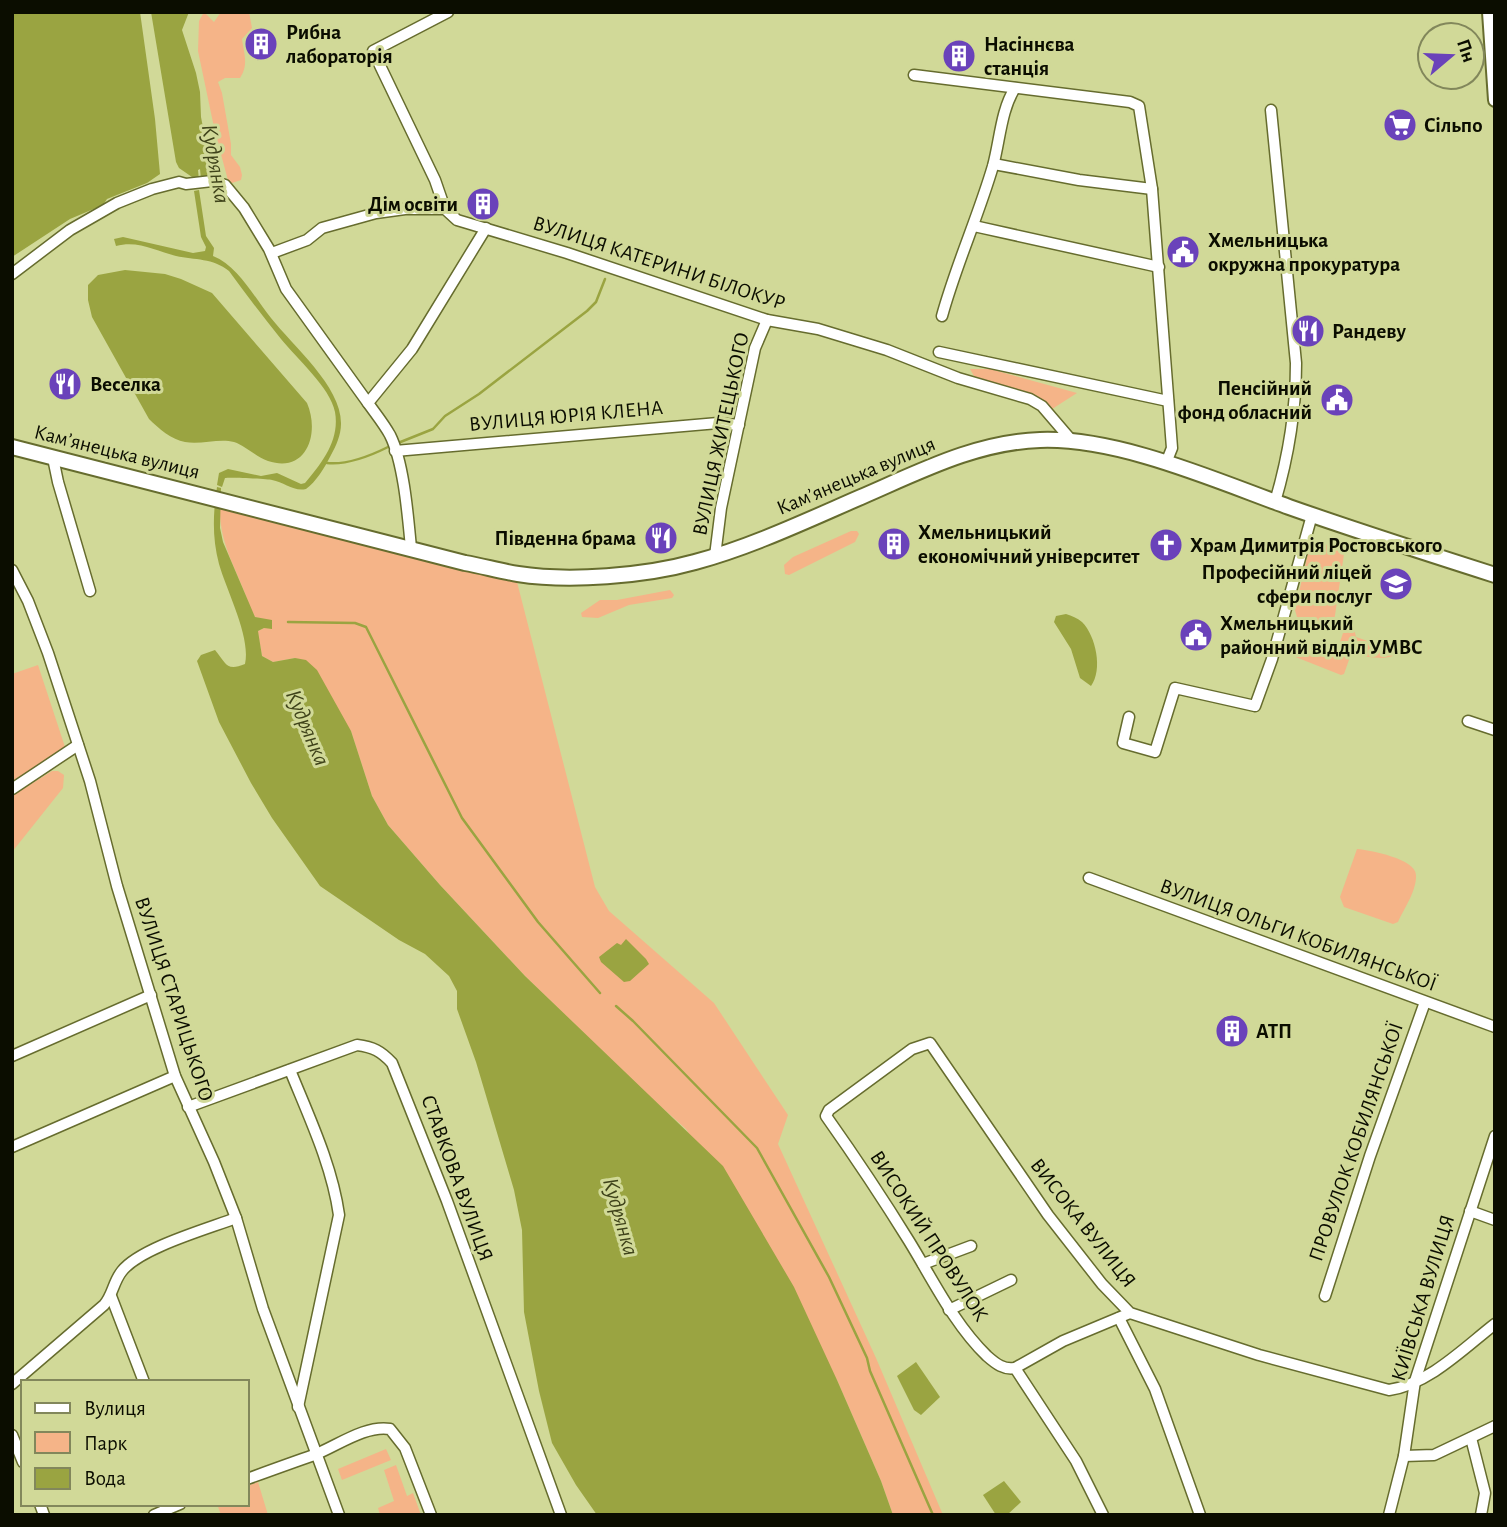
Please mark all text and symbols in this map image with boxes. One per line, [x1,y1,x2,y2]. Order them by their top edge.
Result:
north arrow [1416,21,1486,91]
place label: Рибна лабораторія [286,22,393,67]
building icon: Рибна лабораторія [242,25,280,63]
place label: Насіннєва станція [984,34,1075,79]
building icon: Насіннєва станція [940,37,978,75]
text: Пн [1453,37,1478,65]
supermarket icon: Сільпо [1381,106,1419,144]
place label: Сільпо [1424,115,1483,136]
water label: Кудрянка [197,123,233,205]
building icon: Дім освіти [464,185,502,223]
place label: Дім освіти [368,194,458,215]
street label: ВУЛИЦЯ КАТЕРИНИ БІЛОКУР [530,212,788,314]
place label: Хмельницька окружна прокуратура [1208,230,1400,275]
public building icon: Хмельницька окружна прокуратура [1164,233,1202,271]
restaurant icon: Рандеву [1289,312,1327,350]
place label: Рандеву [1332,321,1407,342]
street label: ВУЛИЦЯ ЖИТЕЦЬКОГО [689,330,753,538]
restaurant icon: Веселка [46,365,84,403]
place label: Веселка [90,374,161,395]
place label: Пенсійний фонд обласний [1178,378,1312,423]
public building icon: Пенсійний фонд обласний [1318,381,1356,419]
street label: ВУЛИЦЯ ЮРІЯ КЛЕНА [468,397,664,435]
street label: Камʼянецька вулиця [32,421,202,483]
street label: Камʼянецька вулиця [774,433,938,519]
restaurant icon: Південна брама [642,519,680,557]
place label: Хмельницький економічний університет [918,522,1140,567]
building icon: Хмельницький економічний університет [875,525,913,563]
church icon: Храм Димитрія Ростовського [1147,526,1185,564]
place label: Південна брама [494,528,636,549]
place label: Храм Димитрія Ростовського [1190,535,1442,556]
place label: Професійний ліцей сфери послуг [1202,562,1372,607]
school or university icon: Професійний ліцей сфери послуг [1377,565,1415,603]
place label: Хмельницький районний відділ УМВС [1220,613,1423,658]
public building icon: Хмельницький районний відділ УМВС [1177,616,1215,654]
water label: Кудрянка [281,687,333,769]
street label: ВУЛИЦЯ ОЛЬГИ КОБИЛЯНСЬКОЇ [1157,874,1440,995]
street label: ВУЛИЦЯ СТАРИЦЬКОГО [131,894,217,1104]
building icon: АТП [1213,1012,1251,1050]
street label: ПРОВУЛОК КОБИЛЯНСЬКОЇ [1304,1019,1407,1264]
place label: АТП [1256,1021,1292,1042]
street label: СТАВКОВА ВУЛИЦЯ [417,1092,497,1264]
street label: ВИСОКИЙ ПРОВУЛОК [866,1147,993,1325]
street label: ВИСОКА ВУЛИЦЯ [1026,1155,1140,1291]
water label: Кудрянка [598,1176,642,1258]
street label: КИЇВСЬКА ВУЛИЦЯ [1387,1212,1458,1384]
legend [21,1380,248,1506]
text: Вулиця [84,1398,146,1419]
text: Парк [84,1433,128,1454]
text: Вода [84,1468,126,1489]

